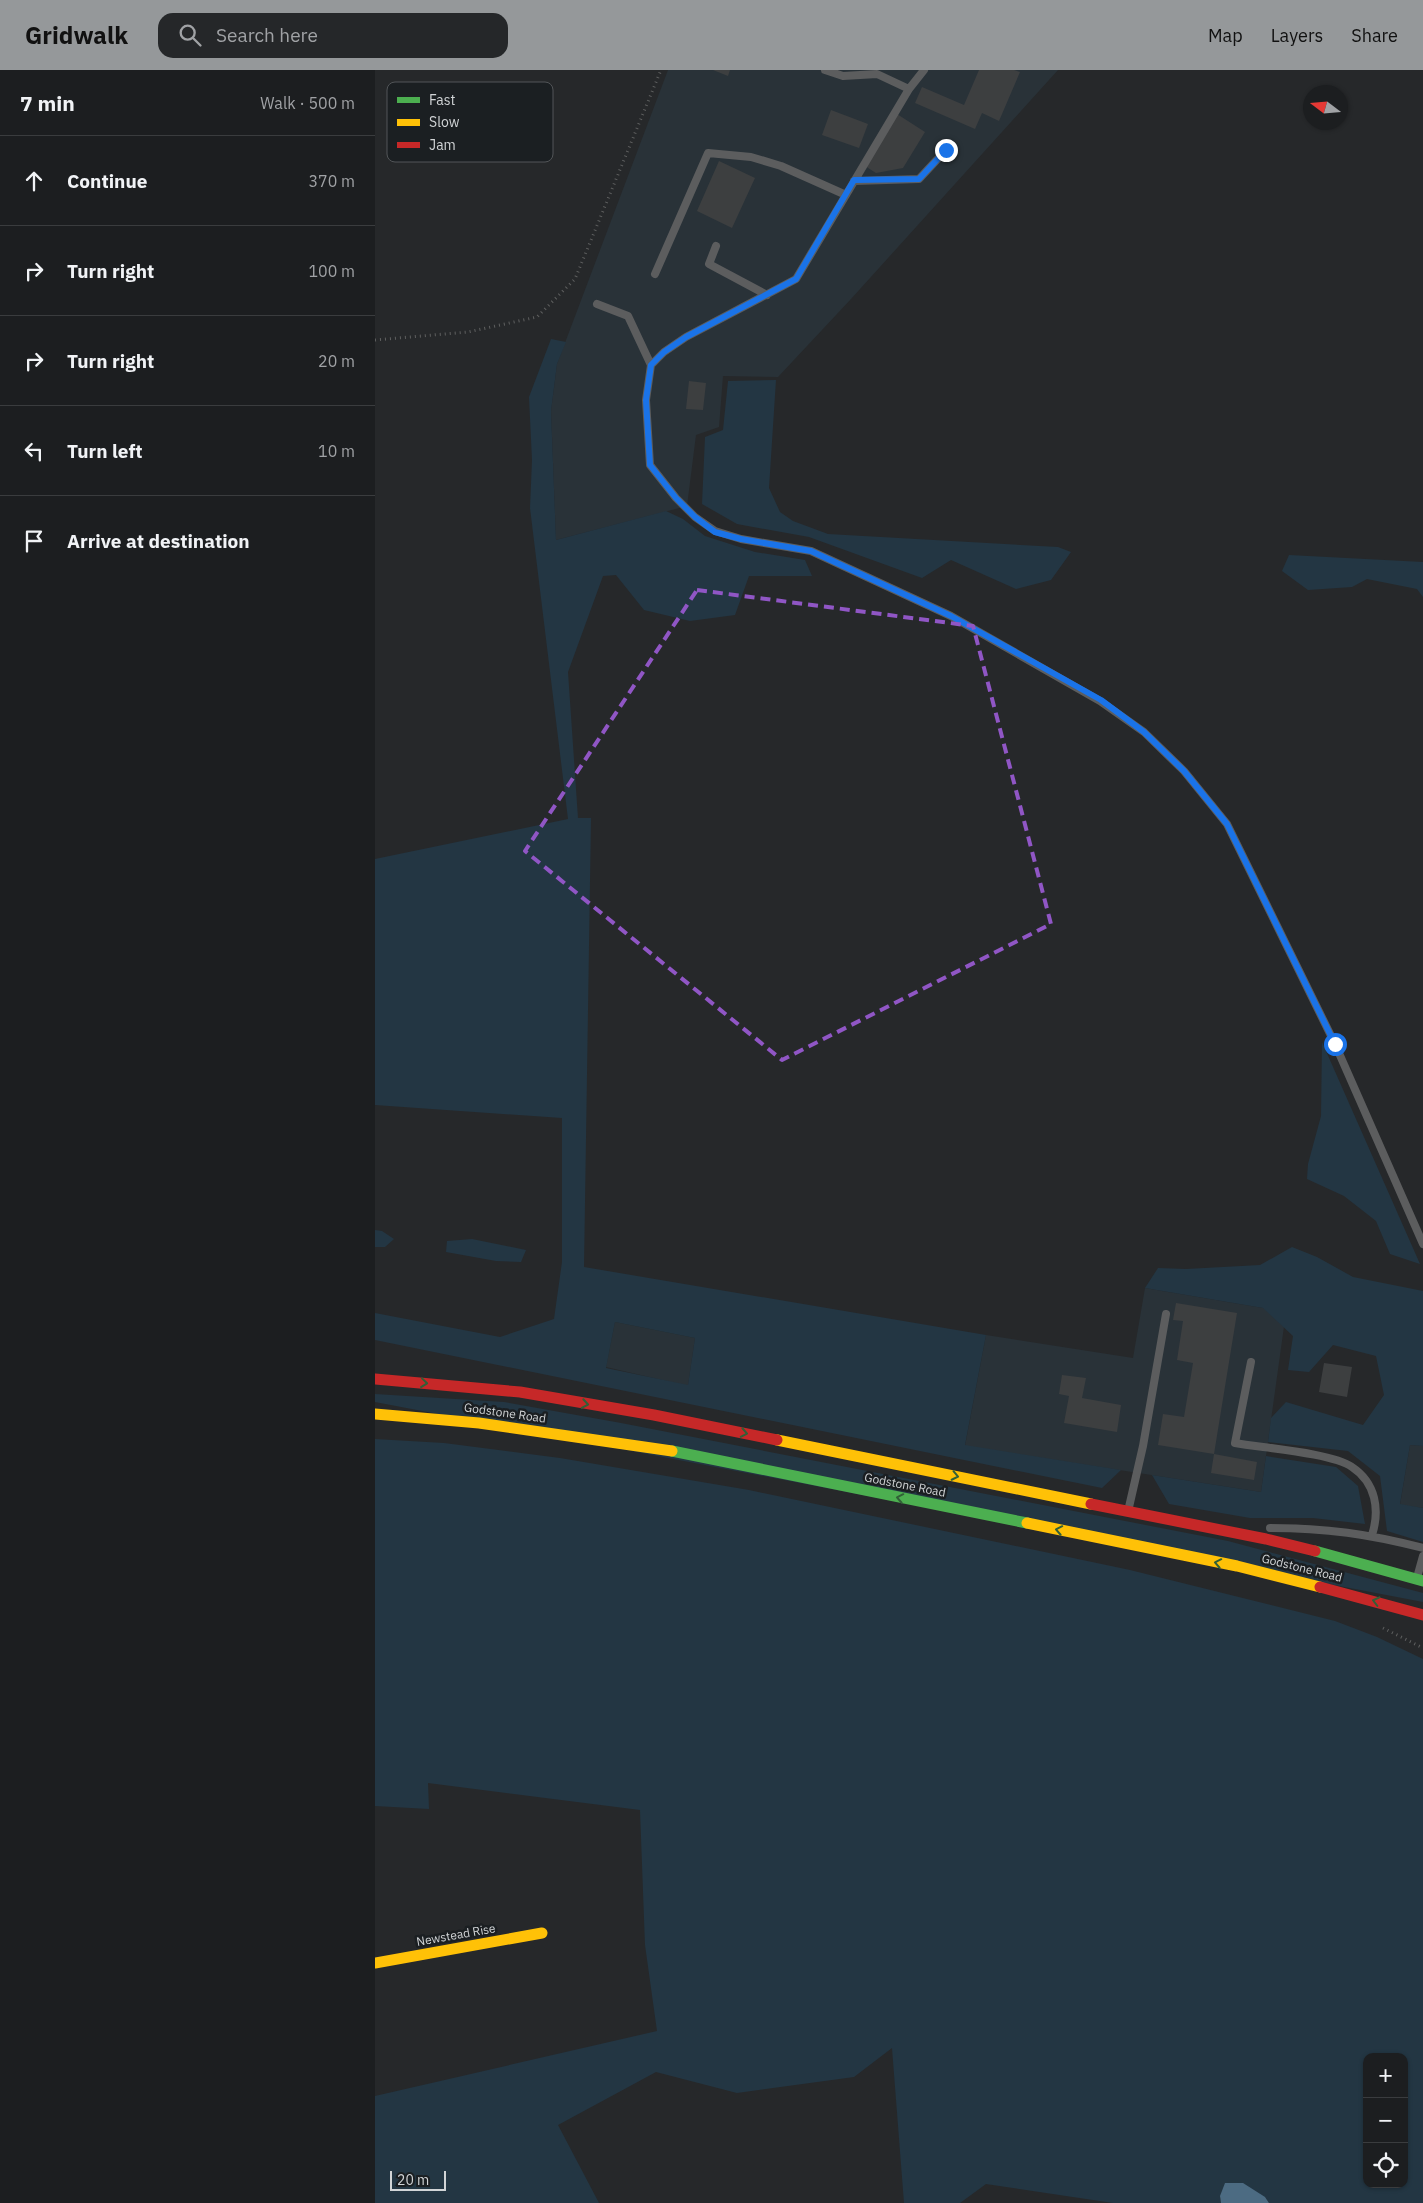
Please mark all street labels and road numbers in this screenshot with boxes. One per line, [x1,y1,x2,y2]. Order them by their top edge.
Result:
street label: Godstone Road [463,1399,547,1426]
street label: Godstone Road [863,1469,947,1500]
street label: Godstone Road [1260,1550,1344,1585]
street label: Newstead Rise [415,1920,497,1949]

